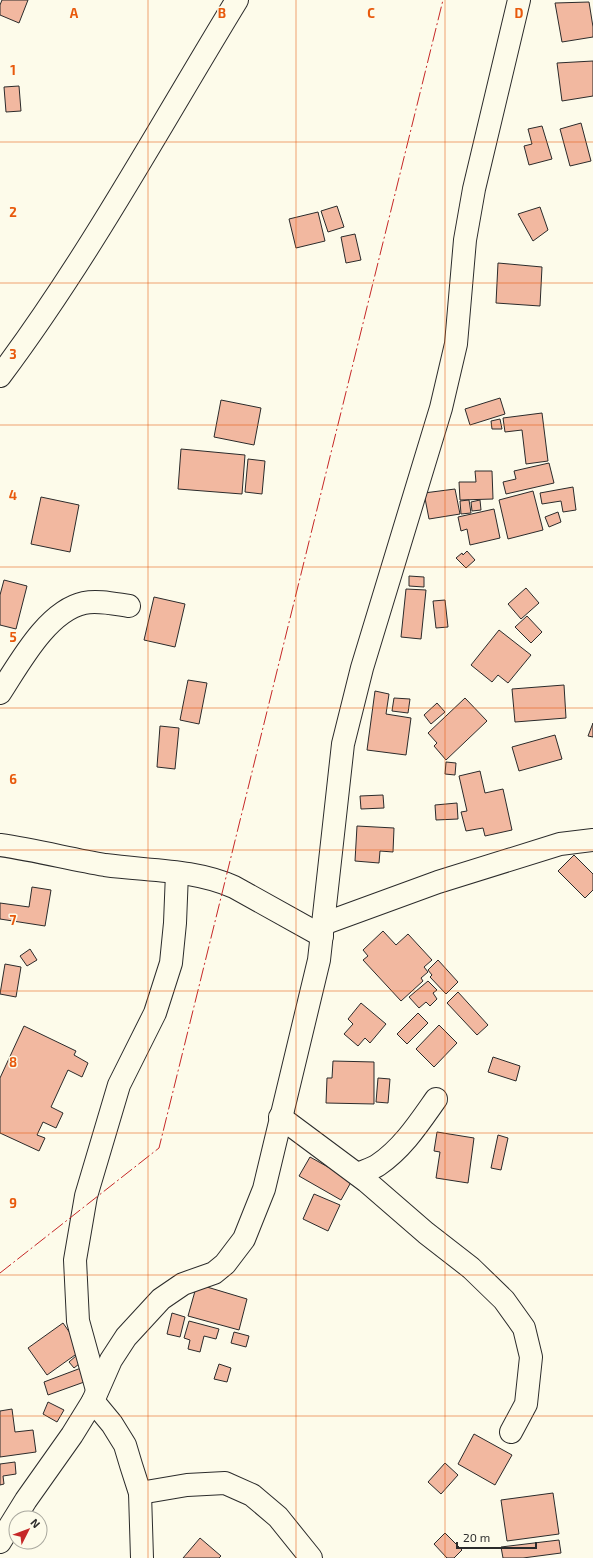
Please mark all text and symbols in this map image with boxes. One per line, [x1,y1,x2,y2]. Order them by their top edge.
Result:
text: A [70,5,79,21]
text: B [218,5,226,21]
text: C [367,5,375,21]
text: D [515,5,524,21]
text: 1 [10,62,16,78]
text: 2 [9,204,17,220]
text: 3 [9,346,17,362]
text: 4 [9,487,17,503]
text: 5 [9,629,17,645]
text: 6 [9,771,17,787]
text: 7 [10,912,17,928]
text: 8 [9,1054,17,1070]
text: 9 [9,1195,17,1211]
north arrow [8,1510,48,1550]
text: N [28,1516,43,1530]
scale bar [457,1524,536,1550]
text: 20 m [463,1530,490,1544]

